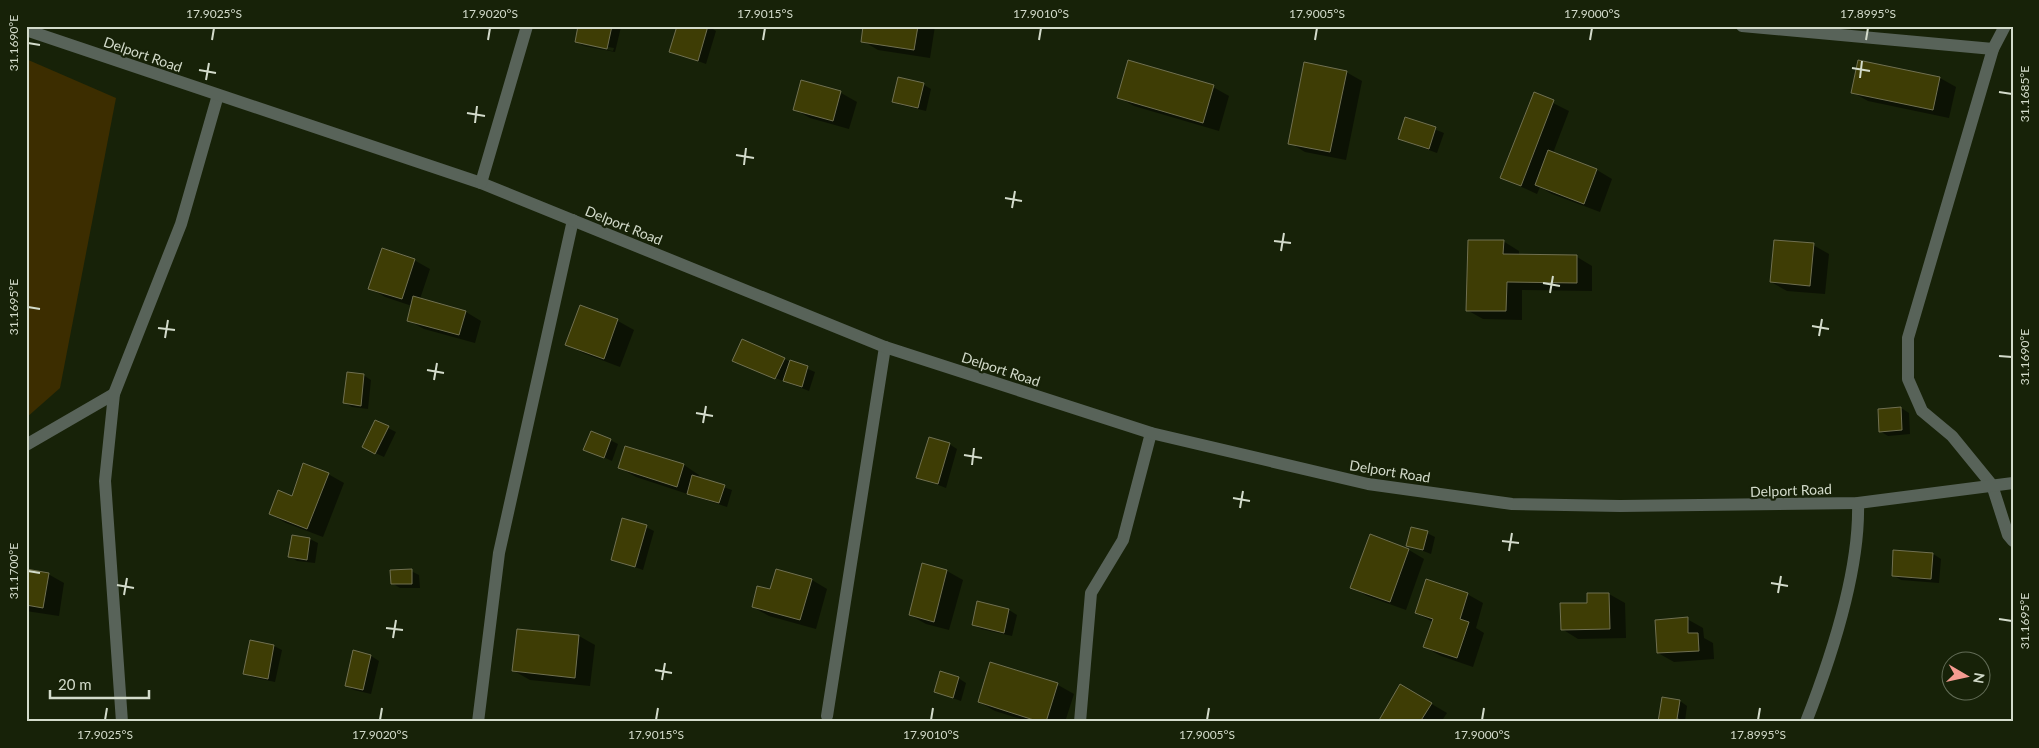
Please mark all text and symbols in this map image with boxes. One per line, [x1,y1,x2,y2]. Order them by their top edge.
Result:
text: 17.9025°S [186,6,242,21]
text: 17.9020°S [462,6,518,21]
text: 17.9015°S [737,6,793,21]
text: 17.9010°S [1013,6,1069,21]
text: 17.9005°S [1289,6,1345,21]
text: 17.9000°S [1564,6,1620,21]
text: 17.8995°S [1840,6,1896,21]
text: 31.1690°E [6,15,21,71]
street label: Delport Road [102,33,184,75]
text: 31.1685°E [2017,66,2032,122]
street label: Delport Road [583,202,665,248]
text: 31.1695°E [6,279,21,335]
text: 31.1690°E [2017,329,2032,385]
street label: Delport Road [959,348,1043,390]
street label: Delport Road [1348,456,1432,486]
street label: Delport Road [1750,480,1832,500]
text: 31.1700°E [6,543,21,599]
text: 31.1695°E [2017,593,2032,649]
north arrow [1942,650,1992,700]
scale bar [50,668,149,700]
text: N [1970,671,1989,685]
text: 20 m [58,675,92,693]
text: 17.9025°S [77,727,133,742]
text: 17.9020°S [352,727,408,742]
text: 17.9015°S [628,727,684,742]
text: 17.9010°S [903,727,959,742]
text: 17.9005°S [1179,727,1235,742]
text: 17.9000°S [1454,727,1510,742]
text: 17.8995°S [1730,727,1786,742]

